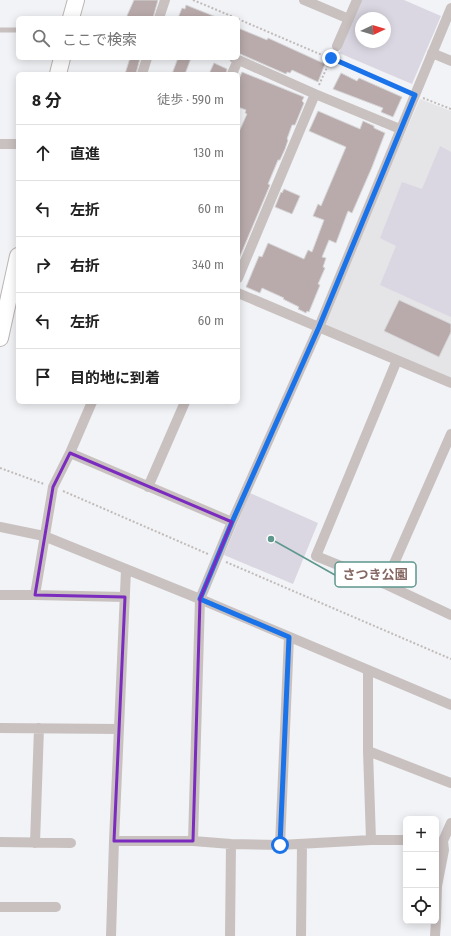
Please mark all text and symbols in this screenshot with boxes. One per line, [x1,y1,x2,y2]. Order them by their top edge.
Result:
north arrow [355,12,391,48]
search box [16,16,240,60]
icon: search [30,27,52,49]
text: ここで検索 [62,31,137,49]
route end [322,49,340,67]
text: 8 分 [32,90,62,111]
text: 徒歩 · 590 m [157,92,224,107]
icon: ahead [32,142,54,164]
text: 直進 [70,145,100,163]
text: 130 m [193,145,224,160]
icon: left [32,198,54,220]
text: 左折 [70,201,100,219]
text: 60 m [198,201,224,216]
icon: right [32,254,54,276]
text: 右折 [70,257,100,275]
text: 340 m [192,257,224,272]
icon: left [32,310,54,332]
text: 左折 [70,313,100,331]
text: 60 m [198,313,224,328]
icon: arrive [32,366,54,388]
text: 目的地に到着 [70,369,160,387]
callout: さつき公園 [335,562,416,587]
text: さつき公園 [342,567,408,582]
map controls [403,816,439,924]
button: + [403,816,439,852]
route start [271,836,289,854]
button: − [403,852,439,888]
button: locate [403,888,439,924]

